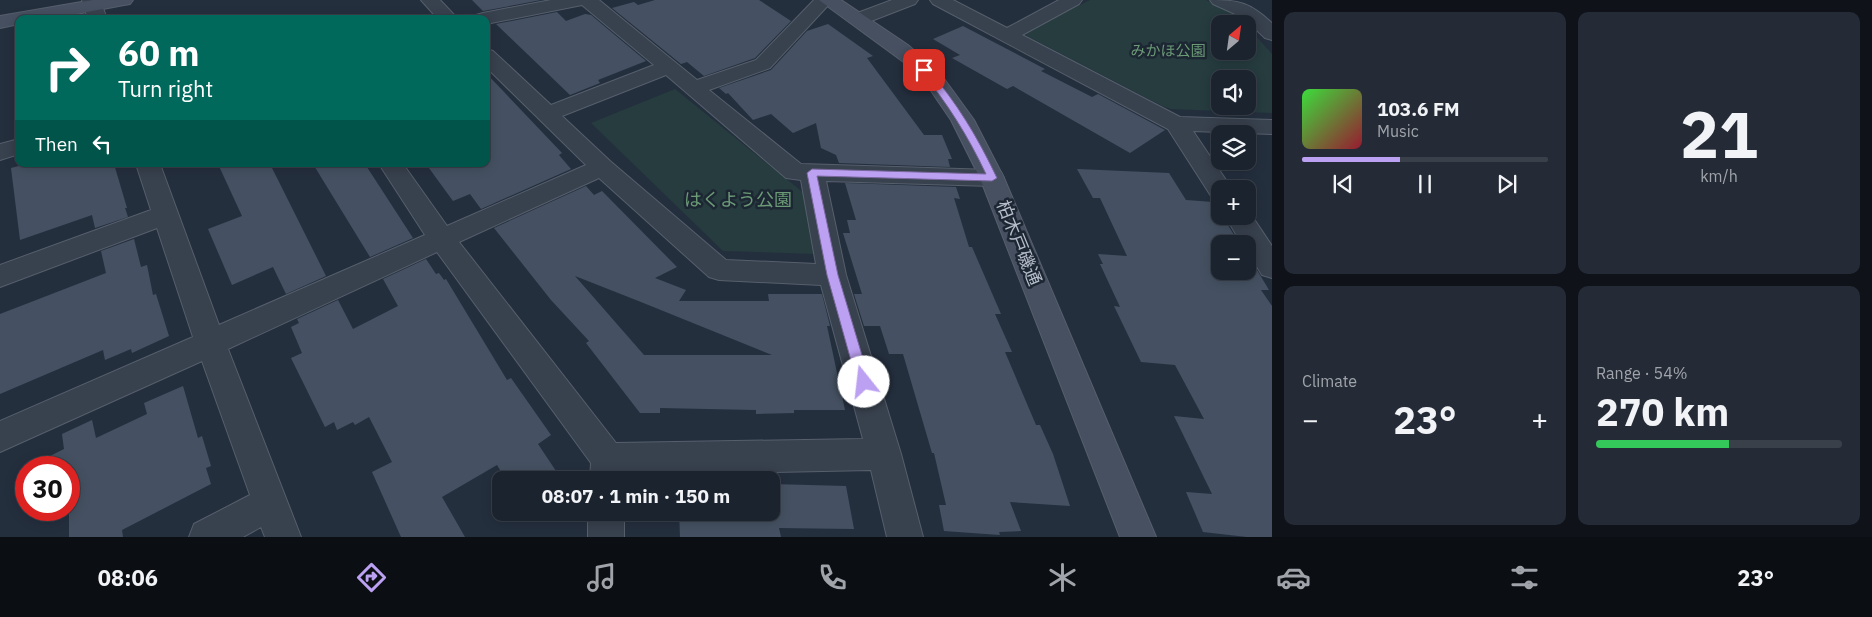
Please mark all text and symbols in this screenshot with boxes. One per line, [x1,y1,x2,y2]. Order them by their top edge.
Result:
north arrow [1211,15,1256,60]
map controls [1211,15,1256,280]
text: 60 m [118,30,200,76]
icon: right [35,35,100,100]
park label: みかほ公園 [1130,41,1206,60]
pin [903,49,945,91]
icon: arrive [910,56,938,84]
button: sound [1211,70,1256,115]
text: Turn right [118,74,213,103]
text: 21 [1680,91,1758,176]
text: 103.6 FM [1377,97,1460,121]
text: Music [1377,121,1419,141]
button: layers [1211,125,1256,170]
icon: left [88,130,116,158]
text: Then [35,132,78,156]
text: km/h [1700,166,1738,186]
icon: previous [1329,170,1357,198]
icon: pause [1411,170,1439,198]
icon: next [1493,170,1521,198]
button: + [1211,180,1256,225]
park label: はくよう公園 [684,188,792,211]
street label: 柏木戸磯通 [992,197,1047,289]
button: − [1211,235,1256,280]
position arrow [837,355,889,407]
text: Range · 54% [1596,363,1688,383]
text: Climate [1302,371,1357,391]
text: 270 km [1596,387,1729,436]
text: 23° [1393,395,1457,444]
text: − [1302,401,1319,438]
text: + [1531,401,1548,438]
speed limit sign: 30 [15,456,80,521]
text: 08:07 · 1 min · 150 m [542,484,730,508]
icon: directions [354,560,389,595]
icon: music [584,560,619,595]
icon: phone [815,560,850,595]
icon: climate [1045,560,1080,595]
icon: car [1276,560,1311,595]
icon: filters [1507,560,1542,595]
text: 08:06 [98,563,158,592]
text: 23° [1737,563,1774,592]

